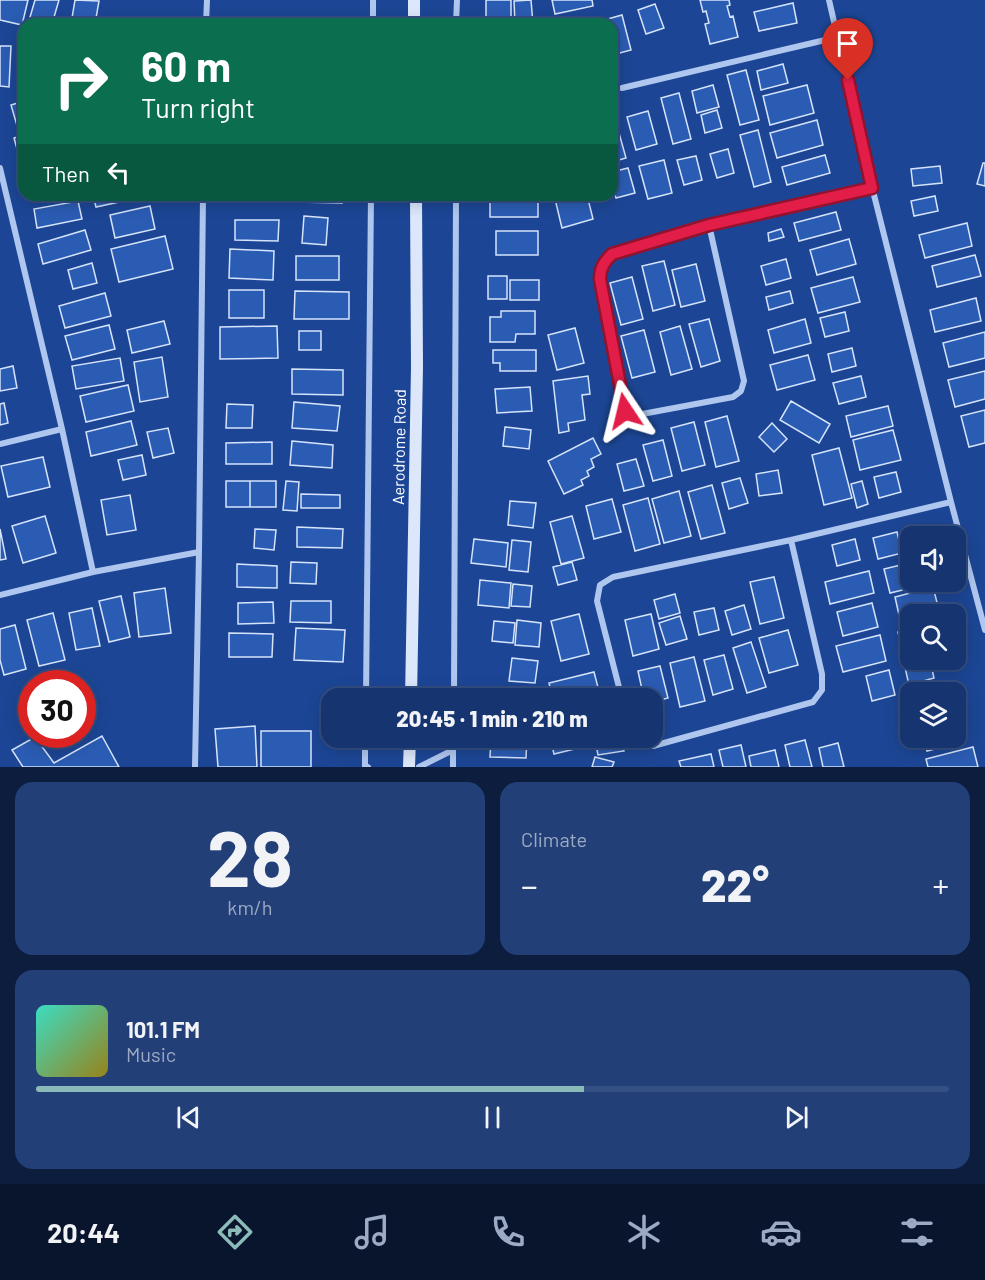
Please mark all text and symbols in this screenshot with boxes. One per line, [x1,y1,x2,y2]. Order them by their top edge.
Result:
pin [822,18,873,80]
icon: arrive [831,27,864,60]
text: 60 m [141,40,231,90]
icon: right [42,42,120,120]
text: Turn right [141,91,255,123]
icon: left [102,156,135,189]
text: Then [42,160,90,186]
position arrow [593,379,657,443]
street label: Aerodrome Road [388,389,409,505]
map controls [900,526,966,748]
button: sound [900,526,966,592]
button: search [900,604,966,670]
speed limit sign: 30 [18,670,96,748]
button: layers [900,682,966,748]
text: 20:45 · 1 min · 210 m [396,705,588,731]
text: 28 [207,809,293,903]
text: Climate [521,827,587,851]
text: 22° [701,857,769,911]
text: − [521,865,538,905]
text: + [932,865,949,905]
text: km/h [227,895,273,919]
text: 101.1 FM [126,1016,200,1042]
text: Music [126,1042,176,1066]
icon: previous [172,1101,205,1134]
icon: pause [476,1101,509,1134]
icon: next [780,1101,813,1134]
icon: directions [214,1211,256,1253]
icon: music [351,1211,393,1253]
icon: phone [487,1211,529,1253]
icon: climate [623,1211,665,1253]
icon: car [760,1211,802,1253]
icon: filters [896,1211,938,1253]
text: 20:44 [47,1216,120,1248]

